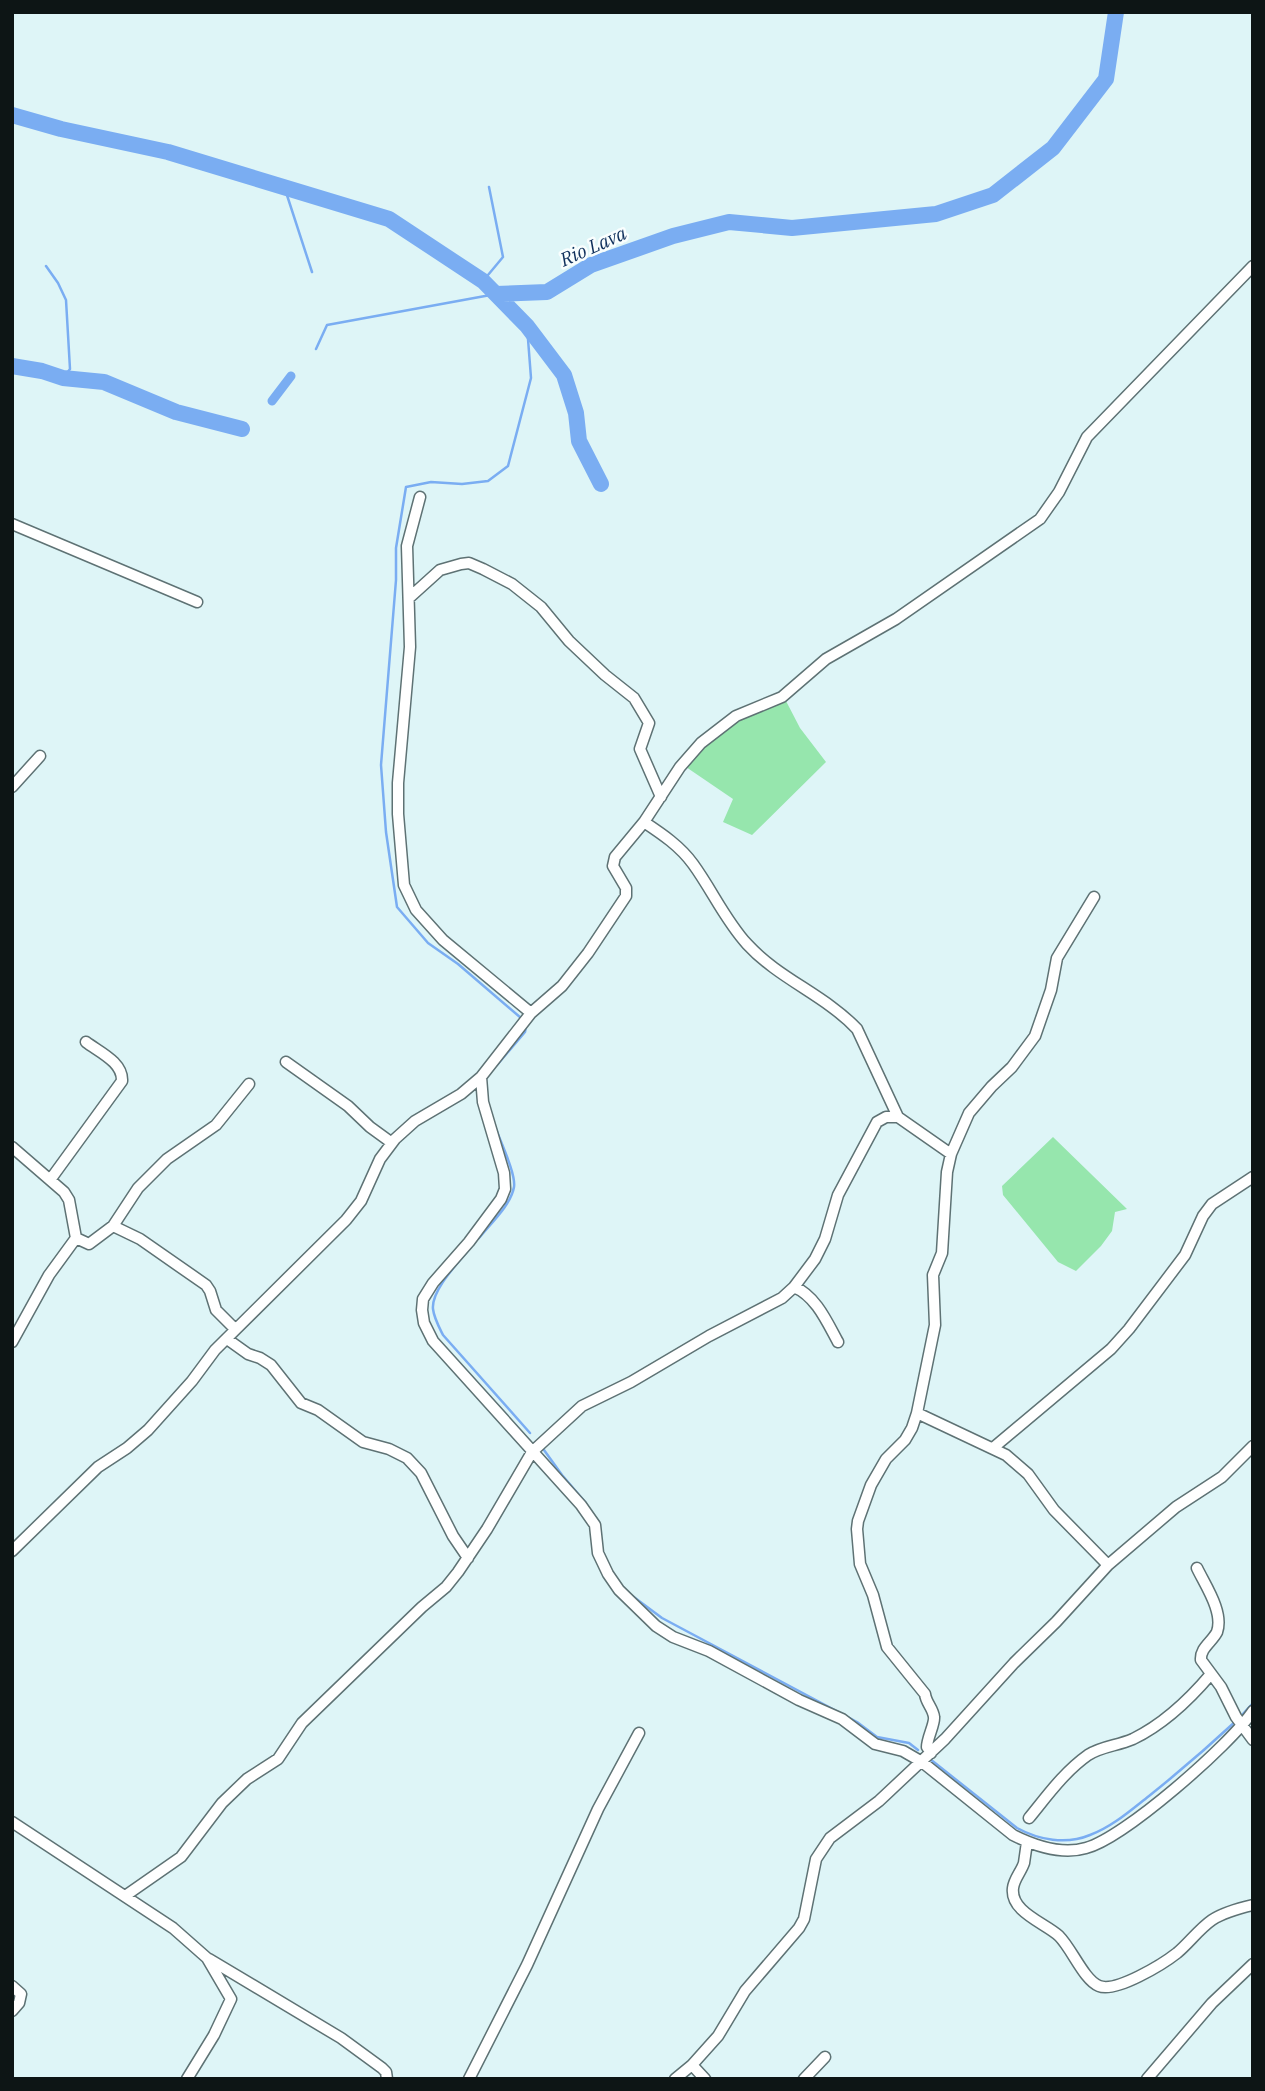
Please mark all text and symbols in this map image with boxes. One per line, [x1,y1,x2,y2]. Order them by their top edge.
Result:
water label: Rio Lava [555,221,631,272]

